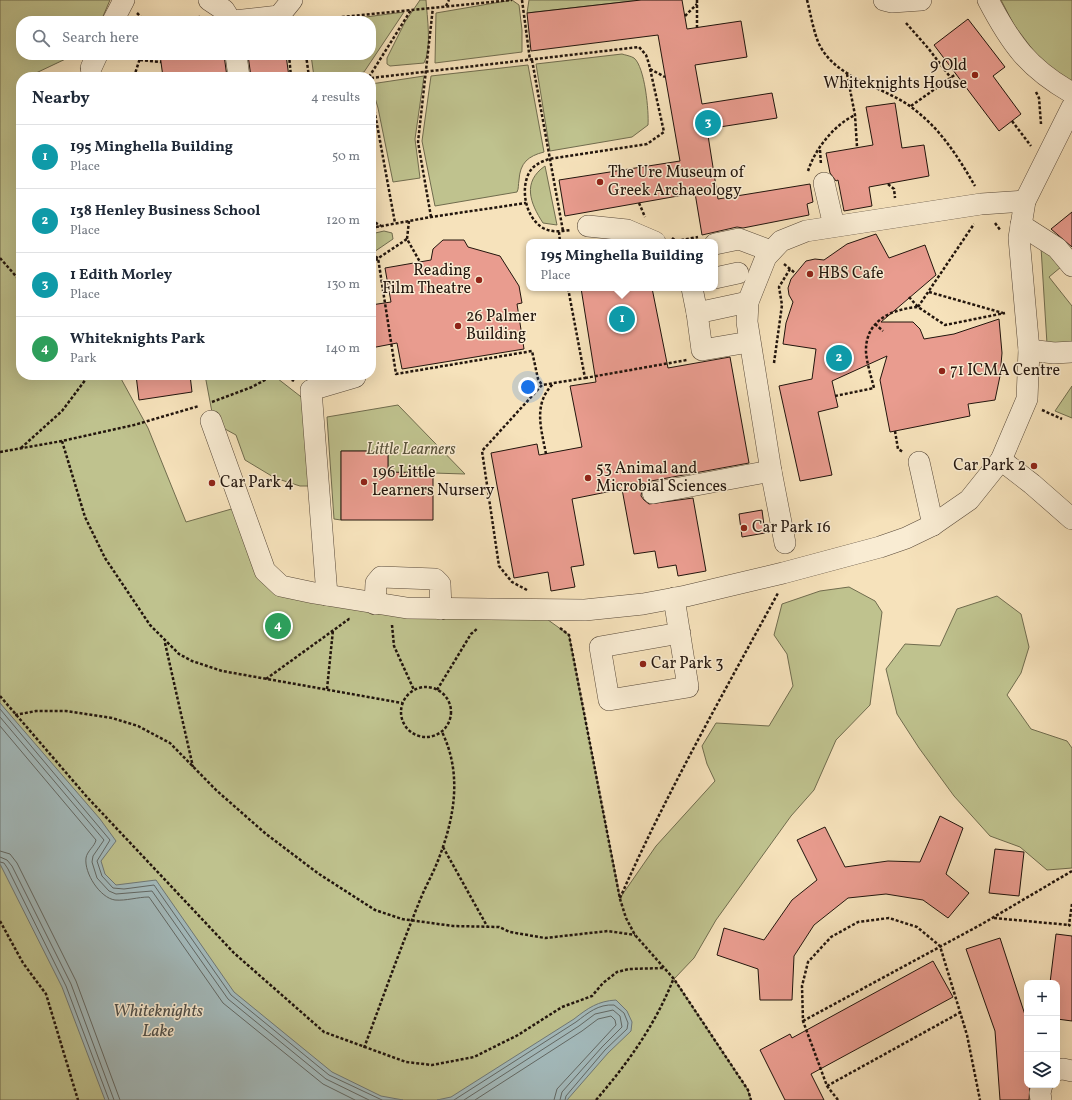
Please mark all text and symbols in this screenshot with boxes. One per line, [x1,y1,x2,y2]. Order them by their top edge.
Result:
search box [16,16,376,60]
icon: search [30,27,52,49]
text: Search here [62,28,139,49]
place label: 9 Old Whiteknights House [823,55,967,95]
marker: 9 Old Whiteknights House [970,70,980,80]
text: Nearby [32,87,90,110]
text: 4 results [311,89,360,107]
pin: 3 [695,108,721,138]
text: 195 Minghella Building [70,137,233,158]
text: 1 [42,148,48,166]
text: 50 m [332,148,360,166]
text: Place [70,158,100,176]
place label: The Ure Museum of Greek Archaeology [608,162,746,202]
marker: The Ure Museum of Greek Archaeology [595,177,605,187]
text: 138 Henley Business School [70,201,260,222]
text: 2 [42,212,48,230]
text: 120 m [326,212,360,230]
text: Place [70,222,100,240]
popup [526,239,718,291]
text: 195 Minghella Building [540,246,704,267]
place label: Reading Film Theatre [382,260,471,300]
place label: HBS Cafe [818,263,884,285]
text: 1 Edith Morley [70,265,172,286]
text: Place [540,267,570,285]
marker: HBS Cafe [805,269,815,279]
marker: Reading Film Theatre [474,275,484,285]
text: 3 [42,276,48,294]
text: 130 m [327,276,360,294]
text: Place [70,286,100,304]
pin: 1 [609,304,635,334]
place label: 26 Palmer Building [466,306,537,346]
marker: 26 Palmer Building [453,321,463,331]
text: Whiteknights Park [70,329,205,350]
text: 4 [41,340,49,358]
text: 140 m [326,340,360,358]
pin: 2 [826,343,852,373]
text: Park [70,350,97,368]
place label: 71 ICMA Centre [950,360,1060,382]
marker: 71 ICMA Centre [937,366,947,376]
your location [518,377,538,397]
park label: Little Learners [366,439,456,461]
place label: Car Park 2 [953,455,1026,477]
place label: 53 Animal and Microbial Sciences [596,458,727,498]
marker: Car Park 2 [1029,461,1039,471]
place label: 196 Little Learners Nursery [372,462,495,502]
place label: Car Park 4 [220,472,294,494]
marker: 53 Animal and Microbial Sciences [583,473,593,483]
marker: 196 Little Learners Nursery [359,477,369,487]
marker: Car Park 4 [207,478,217,488]
place label: Car Park 16 [752,517,831,539]
marker: Car Park 16 [739,523,749,533]
pin: 4 [265,611,291,641]
place label: Car Park 3 [651,653,723,675]
marker: Car Park 3 [638,659,648,669]
map controls [1024,980,1060,1088]
button: + [1024,980,1060,1016]
water label: Whiteknights Lake [113,1000,203,1043]
button: − [1024,1016,1060,1052]
button: layers [1024,1052,1060,1088]

